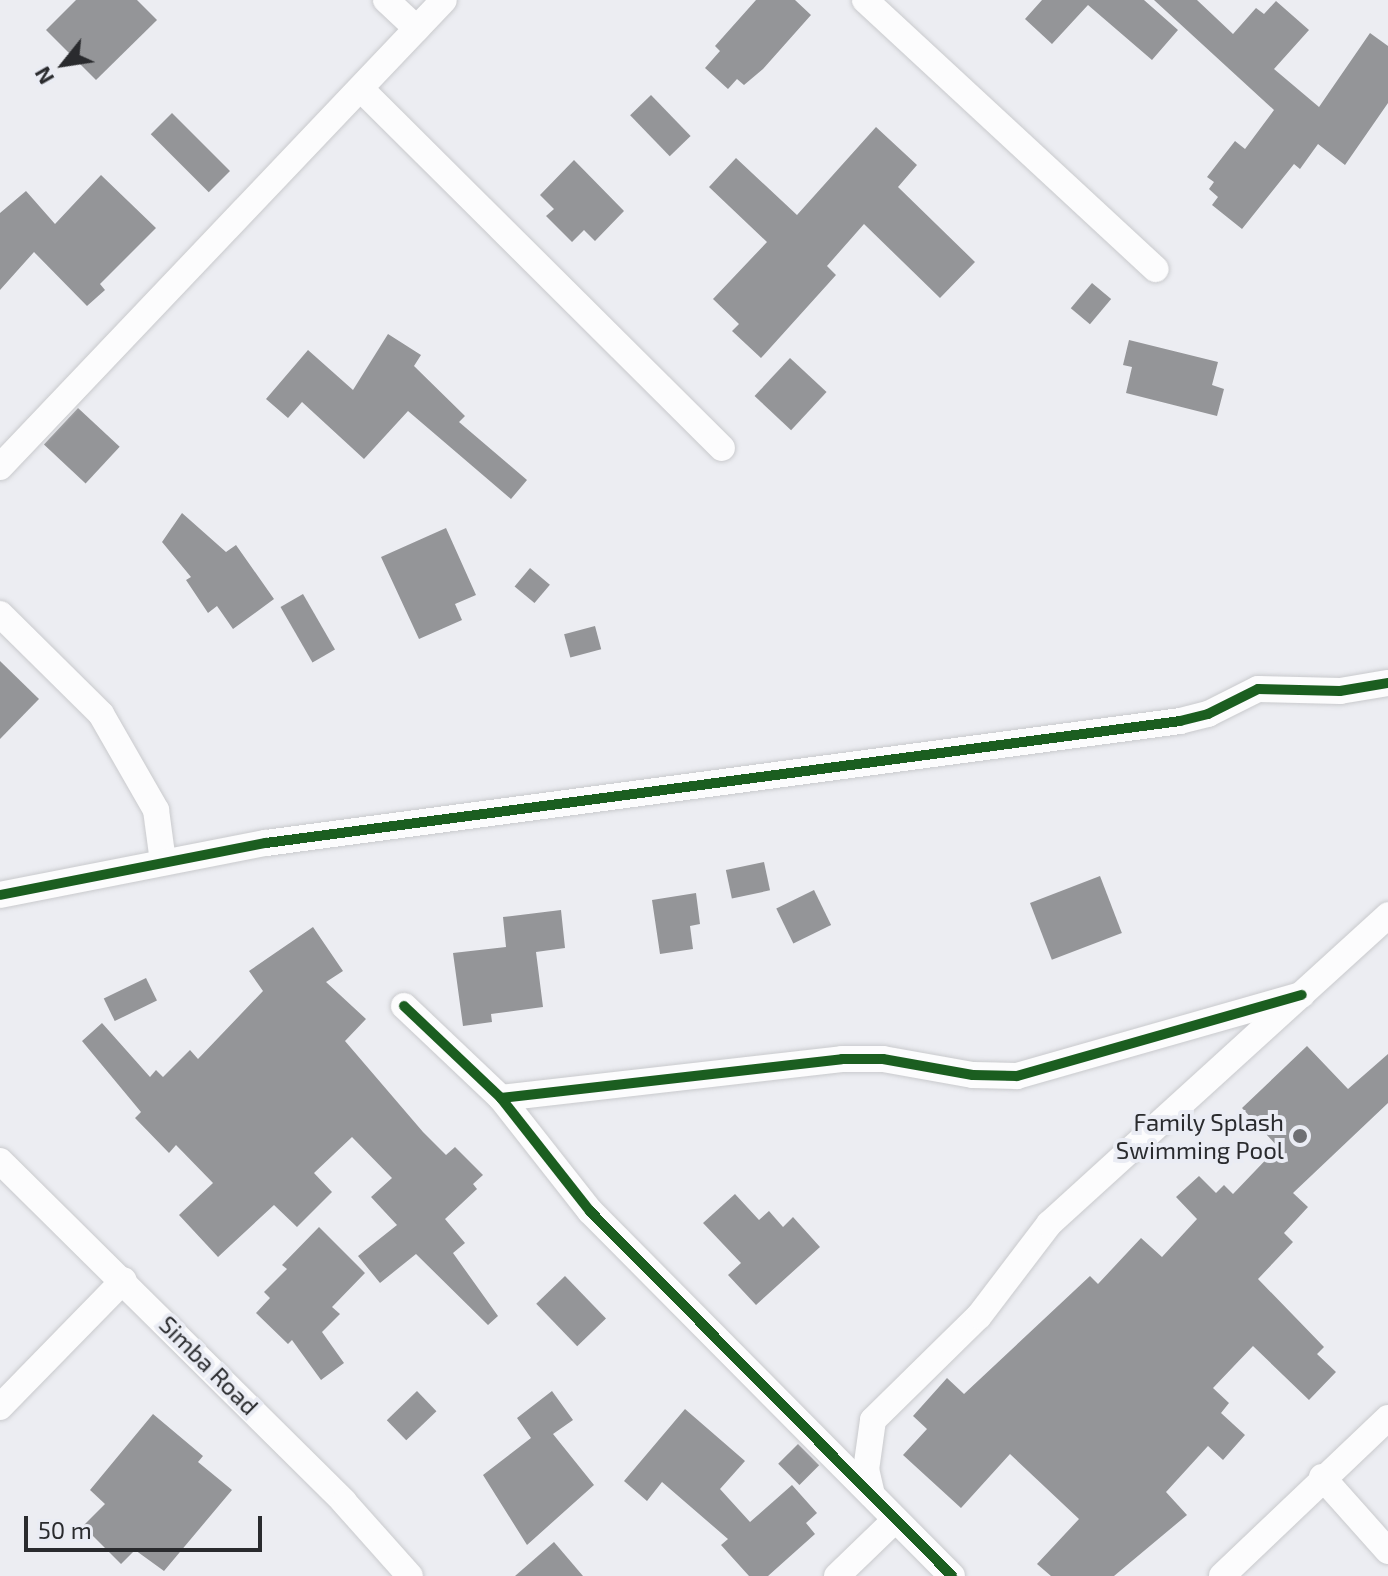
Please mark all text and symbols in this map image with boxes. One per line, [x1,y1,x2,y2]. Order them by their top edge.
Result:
north arrow [24,24,104,104]
text: N [28,63,58,89]
place label: Family Splash Swimming Pool [1116,1108,1284,1164]
marker: Family Splash Swimming Pool [1291,1127,1309,1145]
street label: Simba Road [154,1310,264,1420]
scale bar [28,1500,266,1550]
text: 50 m [38,1515,92,1544]

